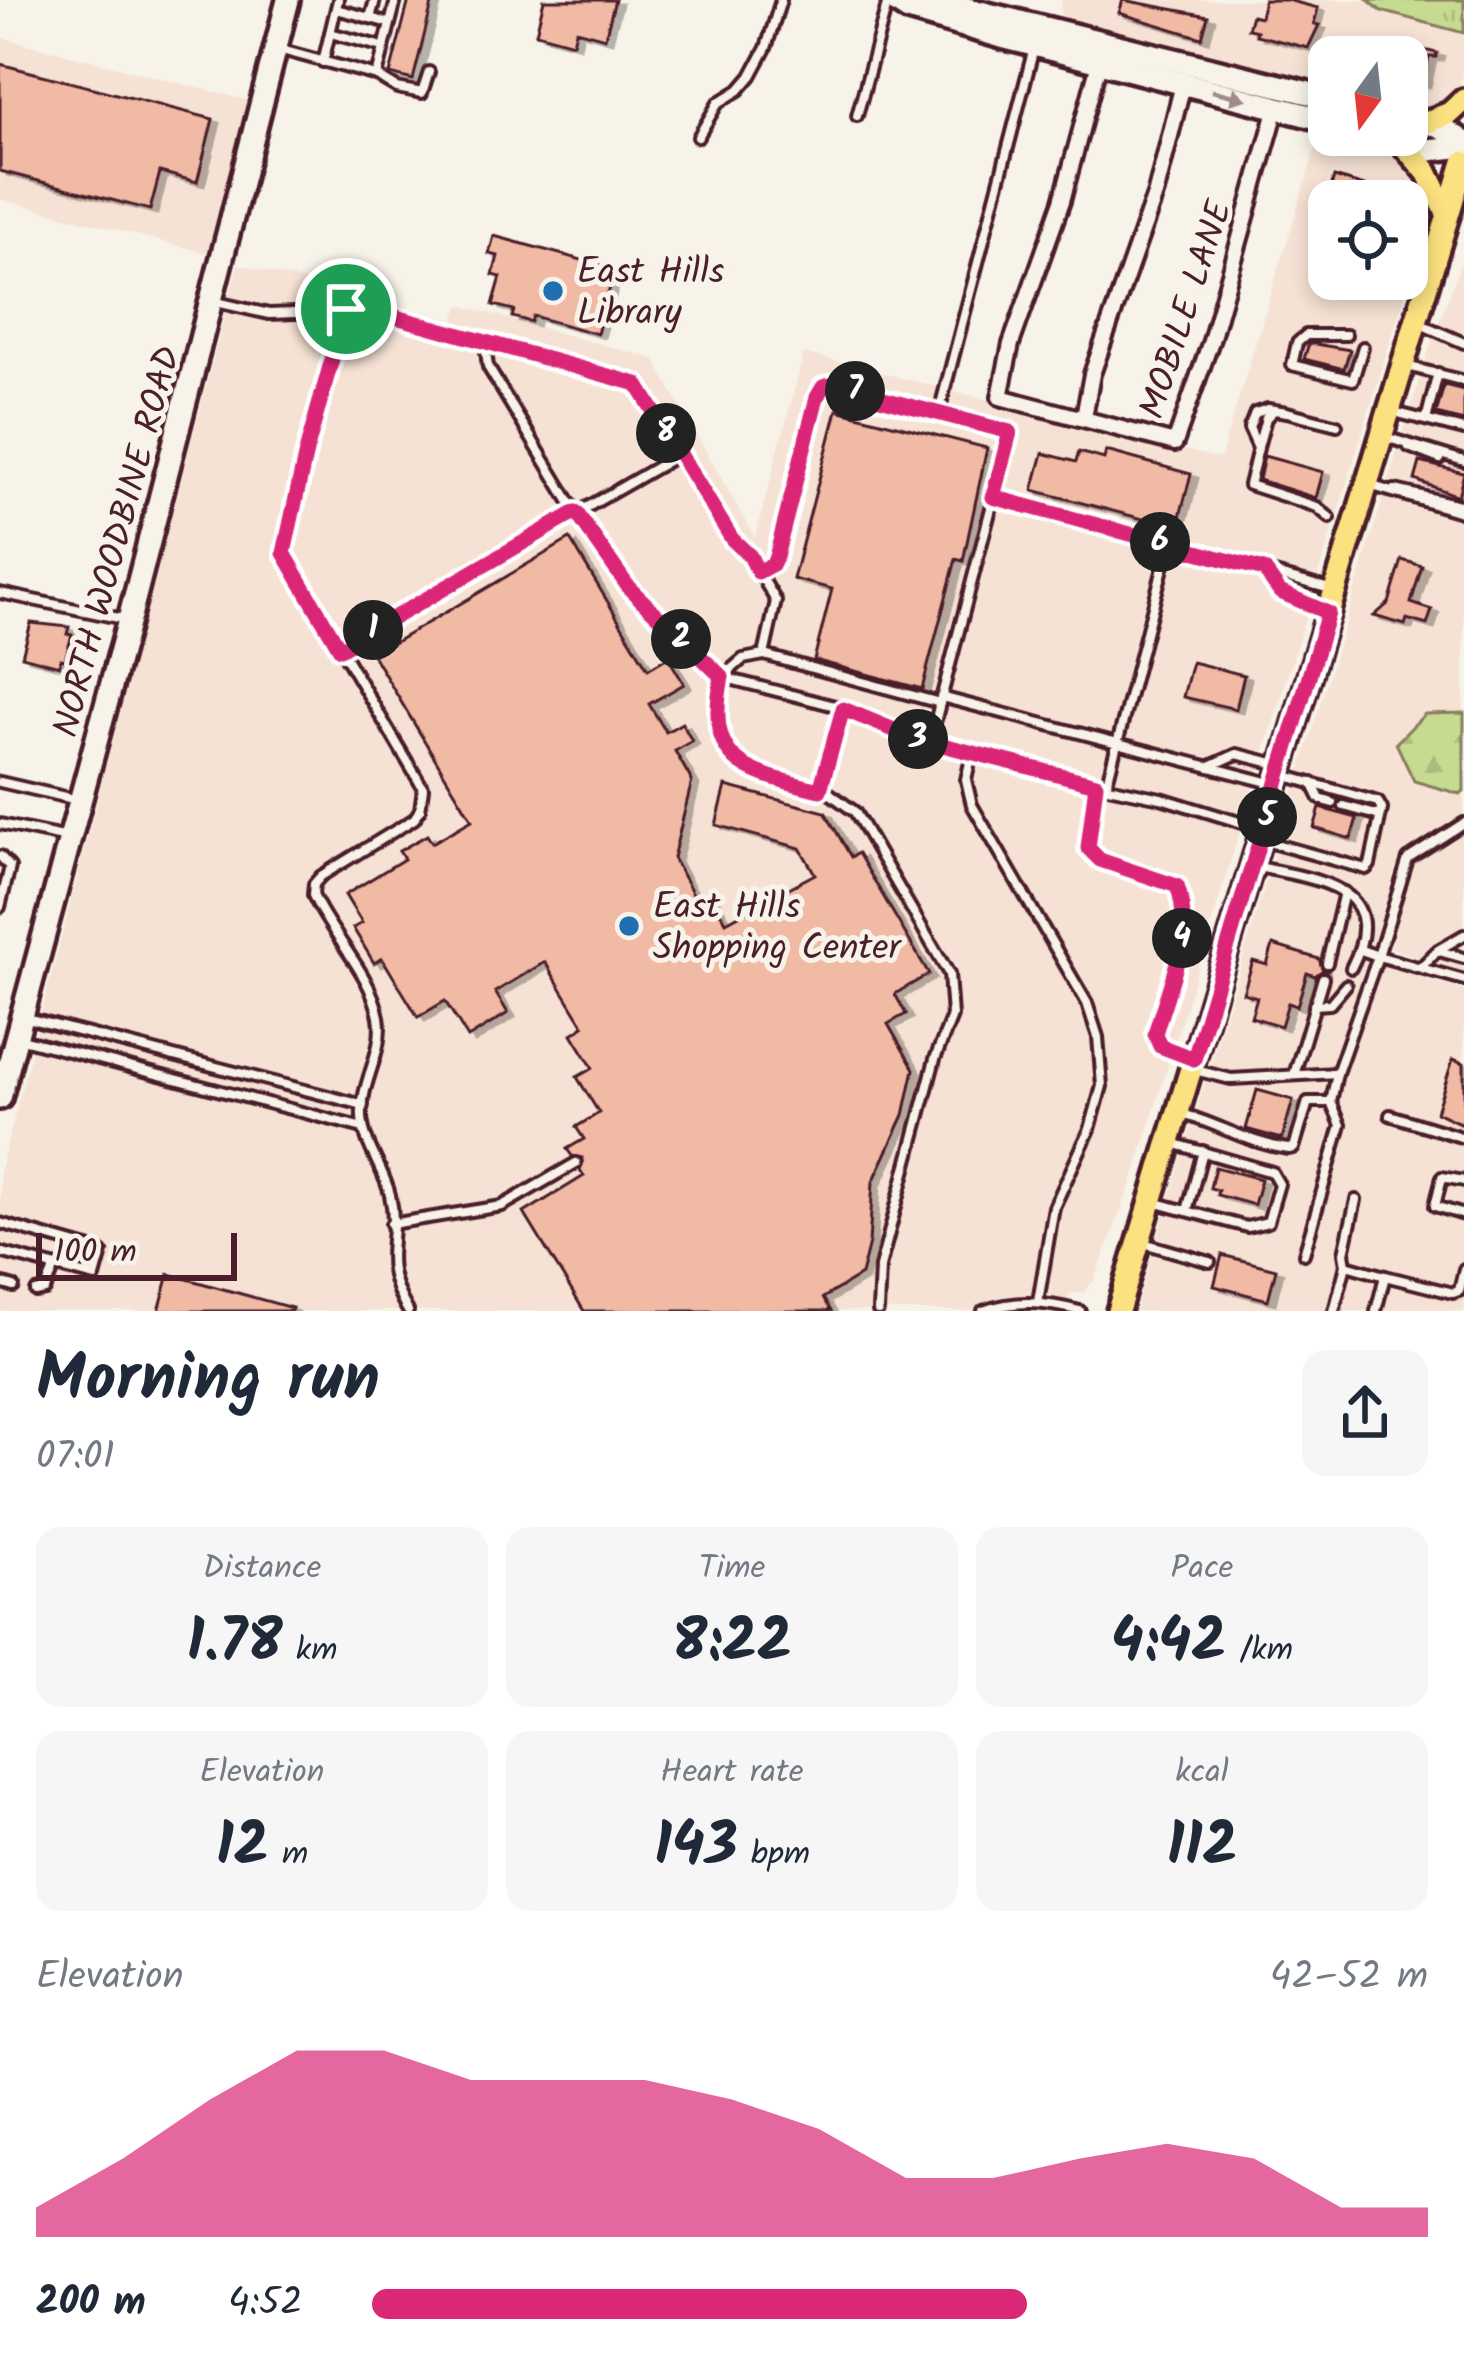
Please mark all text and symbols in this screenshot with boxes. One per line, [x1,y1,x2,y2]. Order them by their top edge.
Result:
north arrow [1308,36,1428,156]
map controls [1308,36,1428,300]
one-way arrow [1211,86,1248,105]
button: locate [1308,180,1428,300]
street label: MOBILE LANE [1125,193,1250,427]
place label: East Hills Library [577,245,724,343]
pin [295,258,397,360]
icon: arrive [313,276,379,342]
marker: East Hills Library [540,278,566,304]
street label: NORTH WOODBINE ROAD [39,340,198,744]
pin: 7 [825,361,885,421]
text: 7 [847,364,863,417]
pin: 8 [636,403,696,463]
text: 8 [656,406,676,459]
pin: 6 [1130,512,1190,572]
text: 6 [1151,515,1169,568]
pin: 1 [343,600,403,660]
text: 1 [368,603,378,656]
pin: 2 [651,609,711,669]
text: 2 [671,612,691,665]
pin: 3 [888,709,948,769]
text: 3 [909,712,927,765]
pin: 5 [1237,787,1297,847]
text: 5 [1259,790,1275,843]
place label: East Hills Shopping Center [653,880,903,978]
pin: 4 [1152,908,1212,968]
text: 4 [1173,911,1191,964]
marker: East Hills Shopping Center [616,913,642,939]
scale bar [36,1227,237,1280]
text: 100 m [54,1227,137,1280]
text: Morning run [36,1329,380,1434]
button: share [1302,1350,1428,1476]
text: 07:01 [36,1427,115,1489]
text: Distance [203,1543,321,1596]
text: Time [699,1543,765,1596]
text: Pace [1171,1543,1233,1596]
text: 1.78 [186,1596,283,1692]
text: 8:22 [672,1596,792,1692]
text: 4:42 [1111,1596,1226,1692]
text: km [283,1625,338,1678]
text: /km [1226,1625,1293,1678]
text: Elevation [200,1747,324,1800]
text: Heart rate [660,1747,804,1800]
text: kcal [1175,1747,1229,1800]
text: 12 [216,1800,269,1896]
text: 143 [654,1800,738,1896]
text: 112 [1166,1800,1238,1896]
text: m [269,1829,308,1882]
text: bpm [738,1829,810,1882]
text: Elevation [36,1947,184,2009]
text: 42–52 m [1270,1947,1428,2009]
text: 200 m [36,2273,146,2335]
text: 4:52 [228,2273,303,2335]

